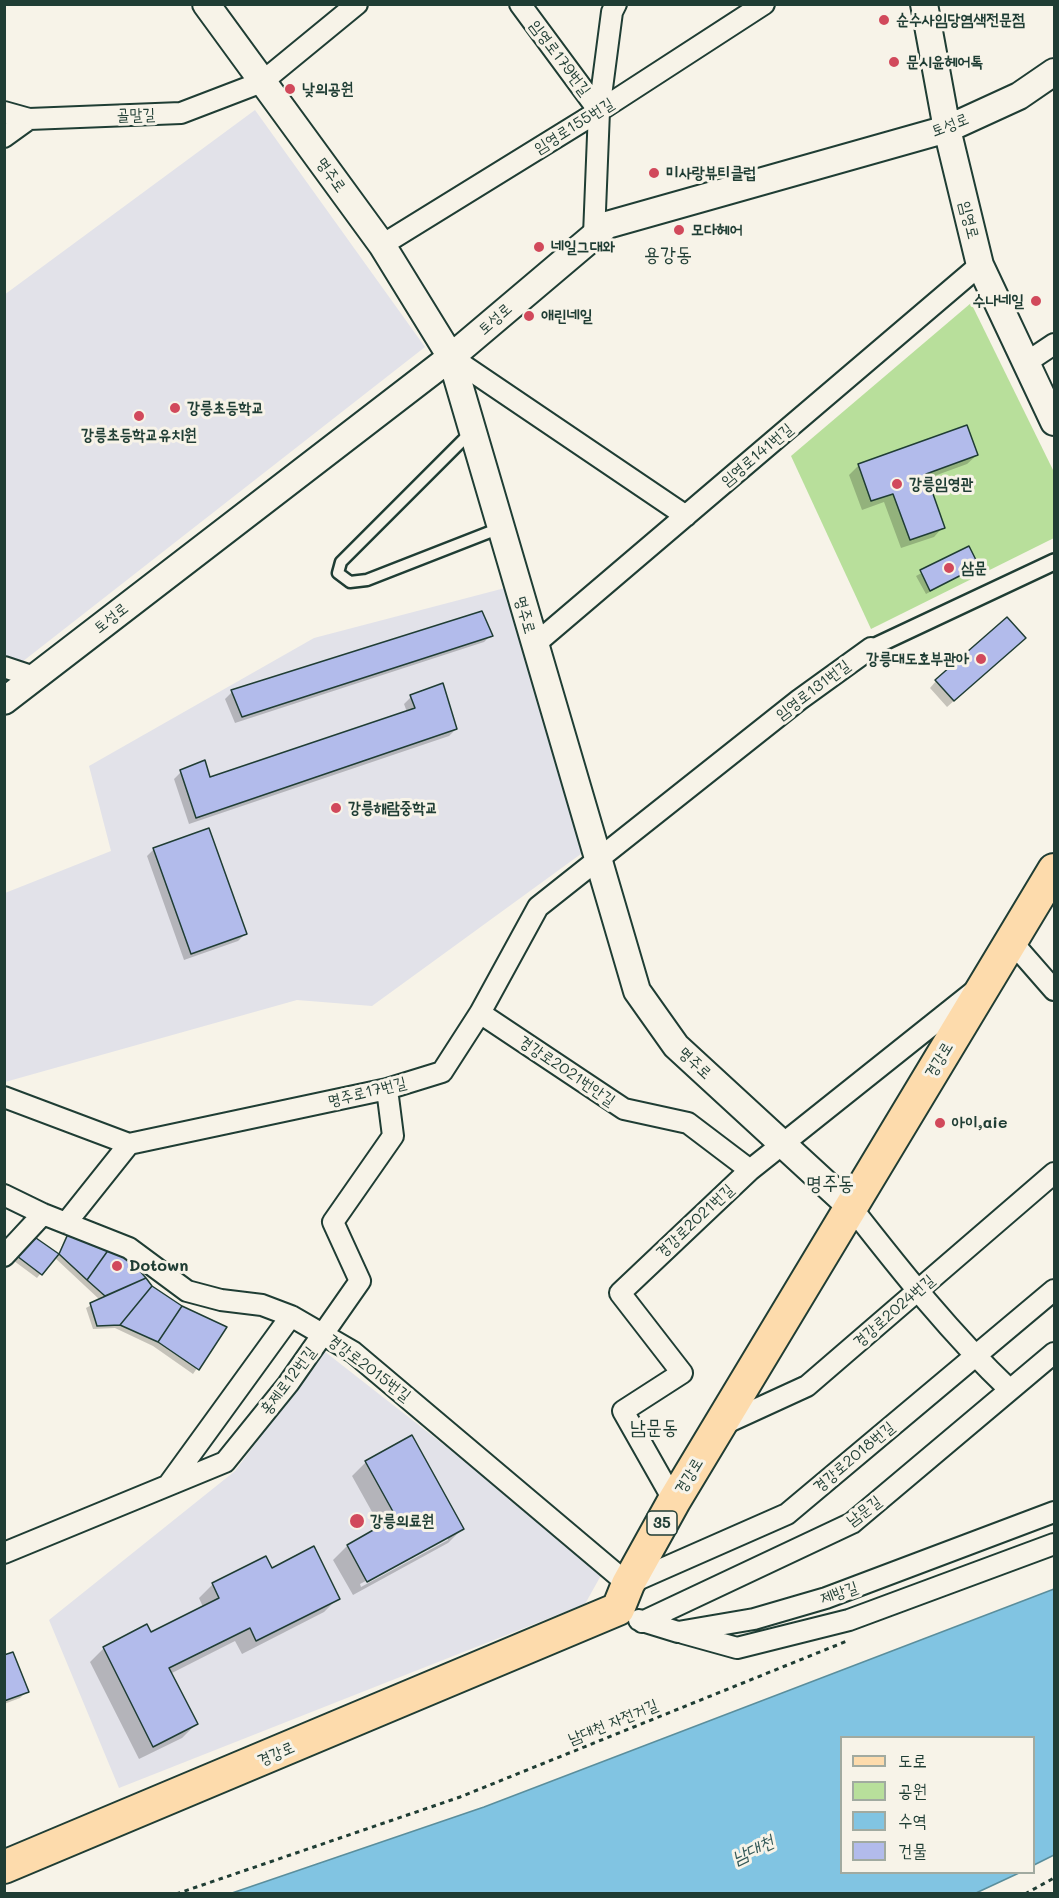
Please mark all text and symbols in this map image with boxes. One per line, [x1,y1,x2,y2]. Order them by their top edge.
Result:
place label: 순수사임당염색전문점 [896,10,1025,30]
marker: 순수사임당염색전문점 [877,13,891,27]
street label: 임영로179번길 [525,16,595,100]
place label: 문시윤헤어톡 [906,52,983,72]
marker: 문시윤헤어톡 [887,55,901,69]
place label: 낮의공원 [302,79,354,99]
marker: 낮의공원 [283,82,297,96]
street label: 임영로155번길 [531,94,617,158]
street label: 골말길 [116,105,156,125]
street label: 토성로 [929,109,971,141]
street label: 명주로 [312,154,350,196]
place label: 미사랑뷰티클럽 [666,163,756,183]
marker: 미사랑뷰티클럽 [647,166,661,180]
street label: 임영로 [955,199,983,241]
place label: 모다헤어 [691,220,742,240]
marker: 모다헤어 [672,223,686,237]
place label: 네일그대와 [551,237,615,257]
marker: 네일그대와 [532,240,546,254]
district label: 용강동 [644,243,692,267]
place label: 수나네일 [972,291,1024,311]
marker: 수나네일 [1029,294,1043,308]
street label: 토성로 [474,299,516,339]
place label: 애린네일 [541,306,592,326]
marker: 애린네일 [522,309,536,323]
place label: 강릉초등학교 [187,398,264,418]
marker: 강릉초등학교 [168,401,182,415]
marker: 강릉초등학교유치원 [132,409,146,423]
street label: 임영로141번길 [717,419,797,491]
place label: 강릉초등학교유치원 [81,425,197,445]
place label: 강릉임영관 [909,474,973,494]
marker: 강릉임영관 [890,477,904,491]
place label: 삼문 [961,558,987,578]
marker: 삼문 [942,561,956,575]
street label: 명주로 [510,594,540,636]
street label: 토성로 [90,599,132,637]
place label: 강릉대도호부관아 [866,649,969,669]
marker: 강릉대도호부관아 [974,652,988,666]
street label: 임영로131번길 [772,656,854,724]
place label: 강릉해람중학교 [348,798,438,818]
marker: 강릉해람중학교 [329,801,343,815]
street label: 경강로2021번안길 [515,1032,619,1110]
street label: 경강로 [921,1039,957,1081]
street label: 명주로 [674,1043,716,1083]
street label: 명주로17번길 [326,1073,408,1111]
place label: 아이,aie [952,1113,1007,1133]
marker: 아이,aie [933,1116,947,1130]
district label: 명주동 [806,1172,854,1196]
street label: 경강로2021번길 [652,1180,738,1262]
place label: Dotown [129,1256,189,1276]
marker: Dotown [110,1259,124,1273]
street label: 경강로2024번길 [849,1270,939,1352]
street label: 경강로2015번길 [323,1330,415,1406]
street label: 홍제로12번길 [256,1343,320,1419]
district label: 남문동 [630,1416,678,1440]
street label: 경강로2018번길 [810,1418,898,1496]
street label: 경강로 [671,1455,707,1497]
street label: 남문길 [843,1492,885,1530]
place label: 강릉의료원 [370,1511,434,1531]
road number: 35 [647,1511,677,1535]
marker: 강릉의료원 [348,1512,366,1530]
street label: 제방길 [818,1578,860,1608]
street label: 남대천 자전거길 [565,1695,661,1749]
legend [840,1736,1035,1874]
street label: 경강로 [254,1738,298,1770]
text: 도로 [898,1748,927,1772]
text: 공원 [898,1778,927,1802]
text: 수역 [898,1808,927,1832]
water label: 남대천 [729,1831,777,1869]
text: 건물 [898,1838,927,1862]

